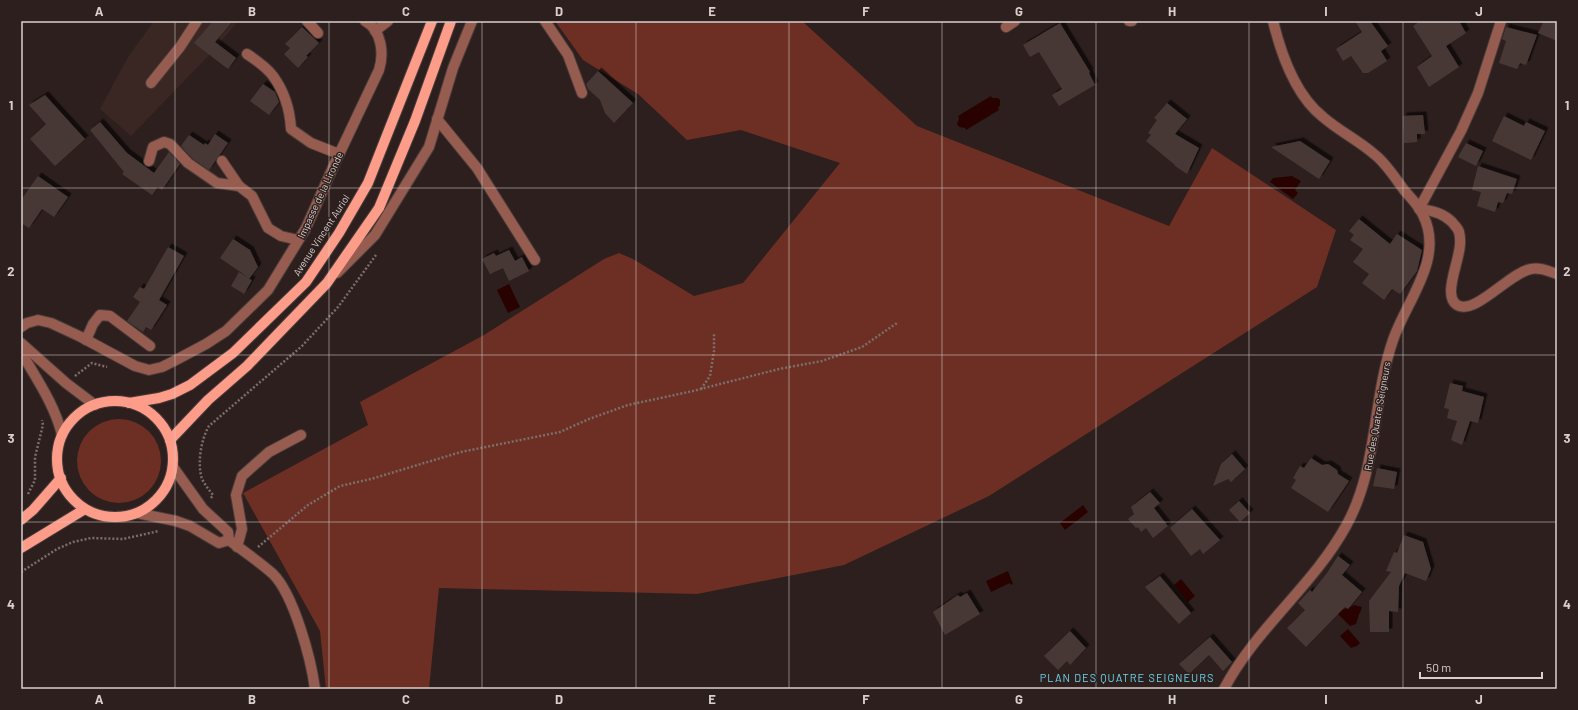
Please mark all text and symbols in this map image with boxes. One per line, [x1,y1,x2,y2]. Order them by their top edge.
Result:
text: A [95,3,104,19]
text: B [248,3,256,19]
text: C [402,3,410,19]
text: D [555,3,563,19]
text: E [708,3,716,19]
text: F [862,3,870,19]
text: G [1015,3,1023,19]
text: H [1168,3,1176,19]
text: I [1324,3,1328,19]
text: J [1475,3,1483,19]
text: 1 [9,97,13,113]
text: 1 [1565,97,1569,113]
street label: Impasse de la Lironde [295,150,345,240]
street label: Avenue Vincent Auriol [290,192,352,278]
text: 2 [7,263,15,279]
text: 2 [1563,263,1571,279]
street label: Rue des Quatre Seigneurs [1361,360,1393,471]
text: 3 [7,430,15,446]
text: 3 [1563,430,1571,446]
text: 4 [7,596,15,612]
text: 4 [1563,596,1571,612]
scale bar [1420,654,1542,680]
text: 50 m [1426,660,1451,674]
district label: PLAN DES QUATRE SEIGNEURS [1040,671,1214,684]
text: A [95,691,104,707]
text: B [248,691,256,707]
text: C [402,691,410,707]
text: D [555,691,563,707]
text: E [708,691,716,707]
text: F [862,691,870,707]
text: G [1015,691,1023,707]
text: H [1168,691,1176,707]
text: I [1324,691,1328,707]
text: J [1475,691,1483,707]

